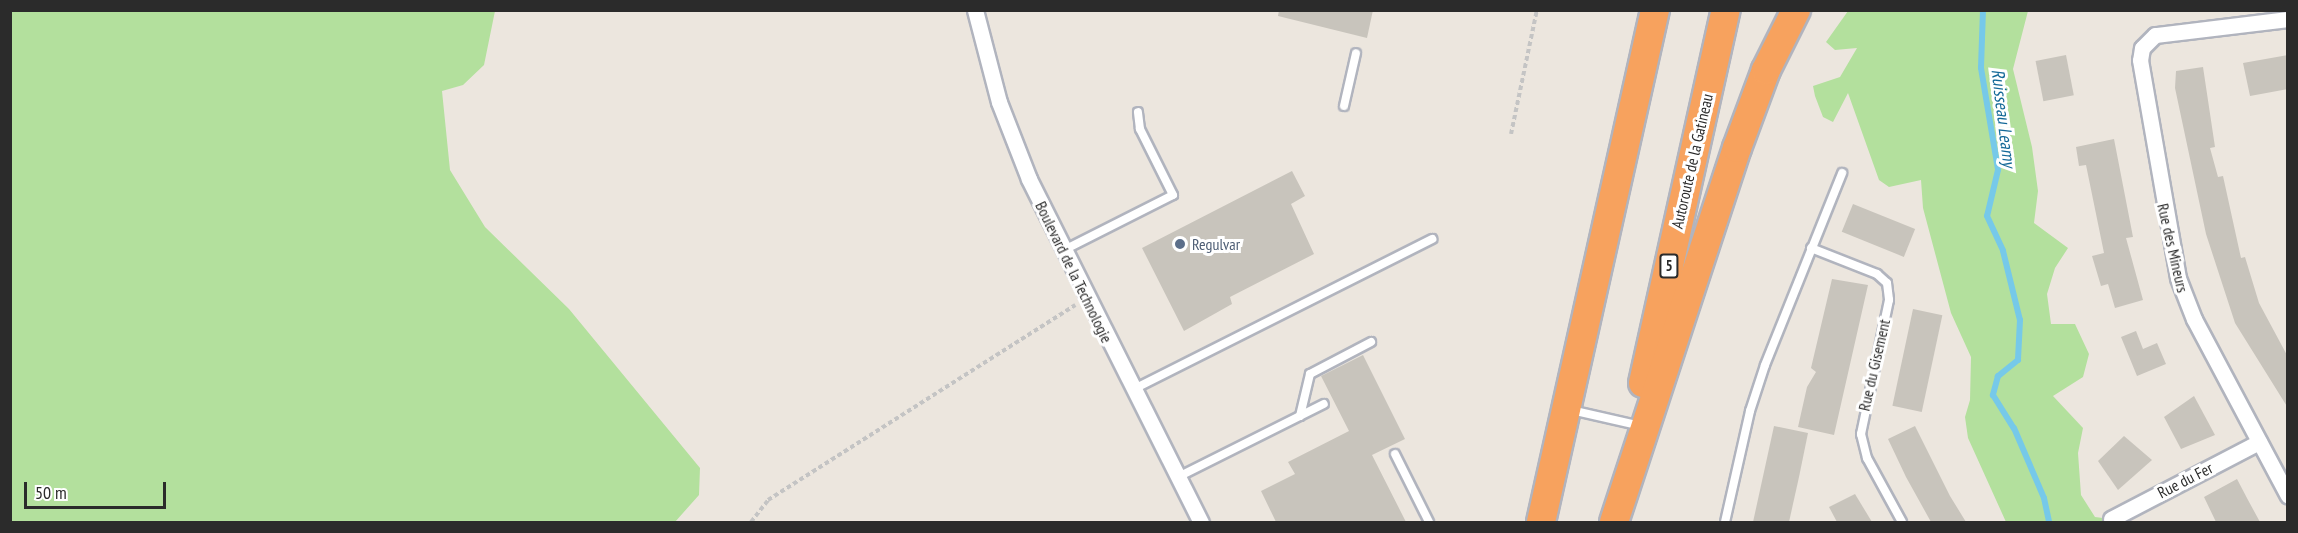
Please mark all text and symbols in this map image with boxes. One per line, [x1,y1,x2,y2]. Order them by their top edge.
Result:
water label: Ruisseau Leamy [1986,68,2020,168]
street label: Autoroute de la Gatineau [1667,92,1717,230]
street label: Boulevard de la Technologie [1031,198,1117,346]
street label: Rue des Mineurs [2153,202,2193,294]
place label: Regulvar [1192,234,1240,254]
marker: Regulvar [1173,237,1187,251]
road number: 5 [1658,254,1680,278]
street label: Rue du Gisement [1854,317,1894,413]
street label: Rue du Fer [2154,458,2216,502]
scale bar [27,470,170,508]
text: 50 m [35,481,67,504]

